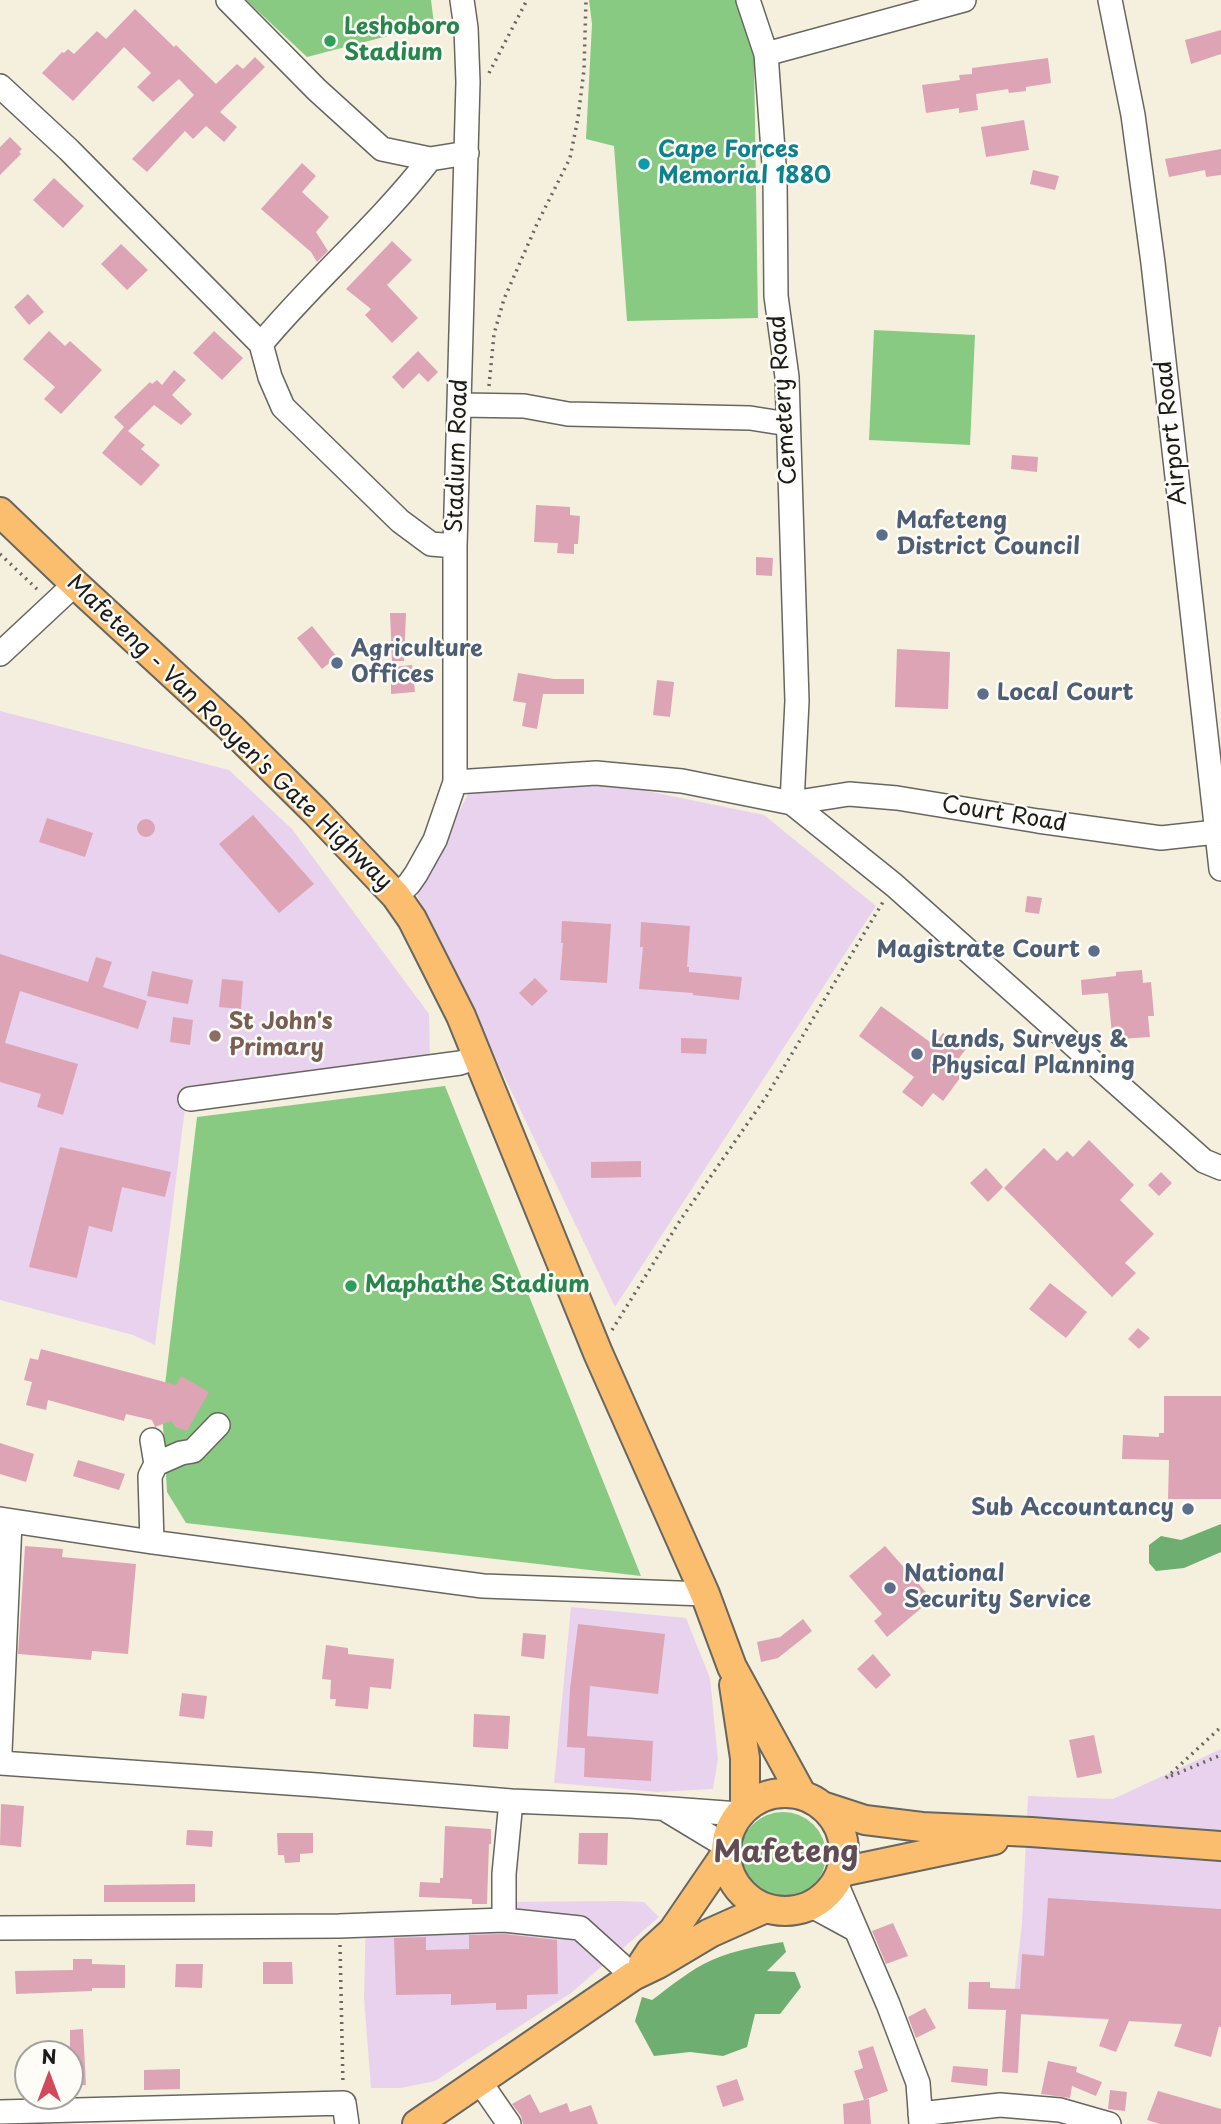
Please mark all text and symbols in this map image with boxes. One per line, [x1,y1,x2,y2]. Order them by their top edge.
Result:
place label: Leshoboro Stadium [344,14,460,68]
marker: Leshoboro Stadium [322,33,338,49]
place label: Cape Forces Memorial 1880 [658,137,831,191]
marker: Cape Forces Memorial 1880 [636,156,652,172]
street label: Cemetery Road [764,314,804,486]
street label: Airport Road [1151,359,1193,507]
street label: Stadium Road [442,378,474,534]
place label: Mafeteng District Council [896,508,1080,562]
marker: Mafeteng District Council [874,527,890,543]
street label: Mafeteng - Van Rooyen's Gate Highway [61,570,397,896]
place label: Agriculture Offices [351,636,483,690]
marker: Agriculture Offices [329,655,345,671]
place label: Local Court [997,680,1134,708]
marker: Local Court [975,686,991,702]
street label: Court Road [939,791,1069,839]
place label: Magistrate Court [877,937,1080,965]
marker: Magistrate Court [1086,943,1102,959]
place label: St John's Primary [229,1009,333,1063]
place label: Lands, Surveys & Physical Planning [931,1027,1135,1081]
marker: St John's Primary [207,1028,223,1044]
marker: Lands, Surveys & Physical Planning [909,1046,925,1062]
place label: Maphathe Stadium [365,1272,590,1300]
marker: Maphathe Stadium [343,1278,359,1294]
place label: Sub Accountancy [971,1495,1174,1523]
marker: Sub Accountancy [1180,1501,1196,1517]
place label: National Security Service [904,1561,1091,1615]
marker: National Security Service [882,1580,898,1596]
district label: Mafeteng [714,1836,858,1872]
north arrow [14,2040,84,2110]
text: N [41,2042,57,2070]

